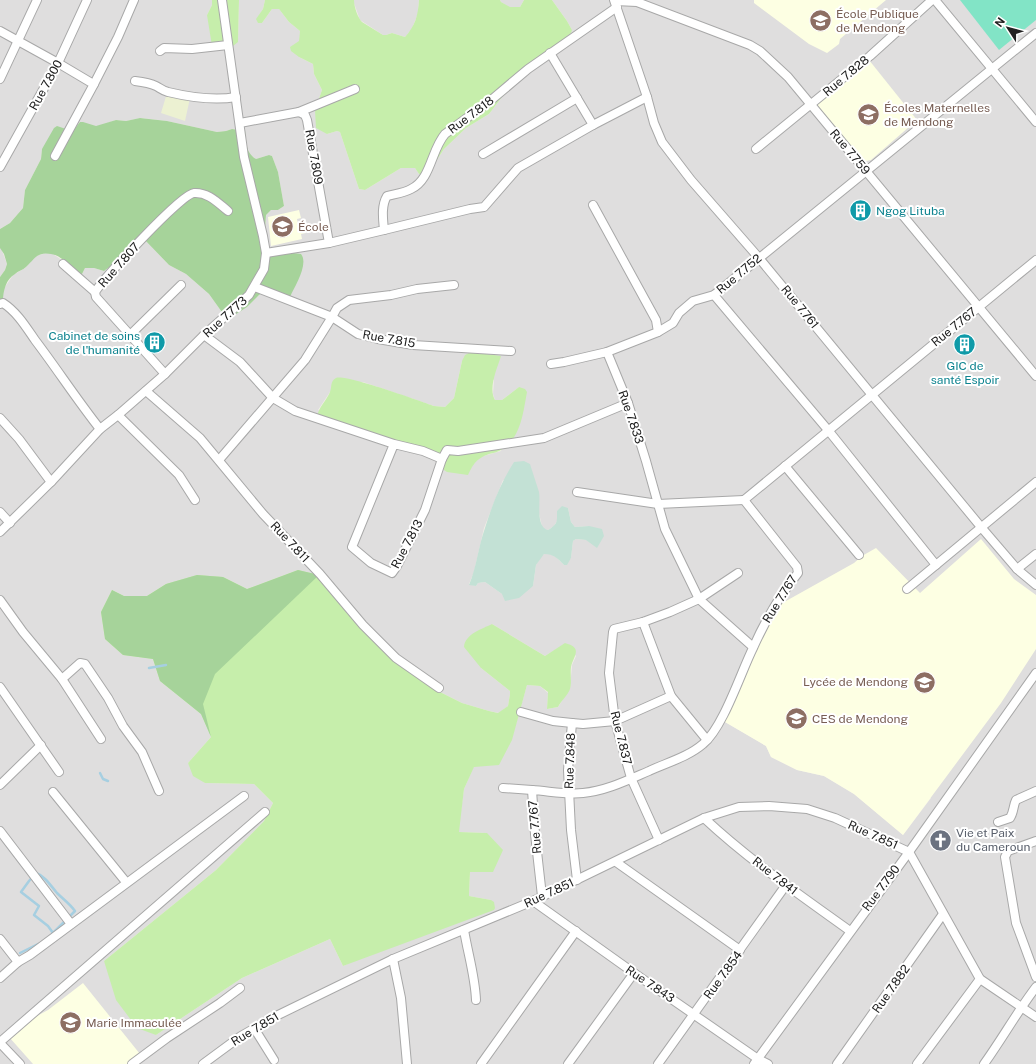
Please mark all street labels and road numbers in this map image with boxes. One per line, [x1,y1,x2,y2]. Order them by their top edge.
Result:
street label: Rue 7.828 [820,53,872,99]
street label: Rue 7.800 [26,57,66,113]
street label: Rue 7.818 [445,93,497,137]
street label: Rue 7.759 [827,126,873,178]
street label: Rue 7.809 [302,128,326,186]
street label: Rue 7.807 [95,240,143,290]
street label: Rue 7.752 [714,251,764,297]
street label: Rue 7.761 [778,282,822,332]
street label: Rue 7.773 [200,294,250,340]
street label: Rue 7.767 [929,305,979,349]
street label: Rue 7.815 [361,327,417,351]
street label: Rue 7.833 [615,388,647,446]
street label: Rue 7.813 [388,517,426,571]
street label: Rue 7.811 [268,519,312,565]
street label: Rue 7.767 [760,572,800,626]
street label: Rue 7.837 [608,709,634,767]
street label: Rue 7.848 [562,732,578,789]
street label: Rue 7.767 [526,800,544,854]
street label: Rue 7.851 [846,818,900,852]
street label: Rue 7.841 [750,854,800,898]
street label: Rue 7.790 [859,862,903,914]
street label: Rue 7.851 [522,875,576,911]
street label: Rue 7.854 [701,948,745,1002]
street label: Rue 7.882 [869,962,913,1016]
street label: Rue 7.843 [623,963,677,1005]
street label: Rue 7.851 [228,1009,282,1049]

